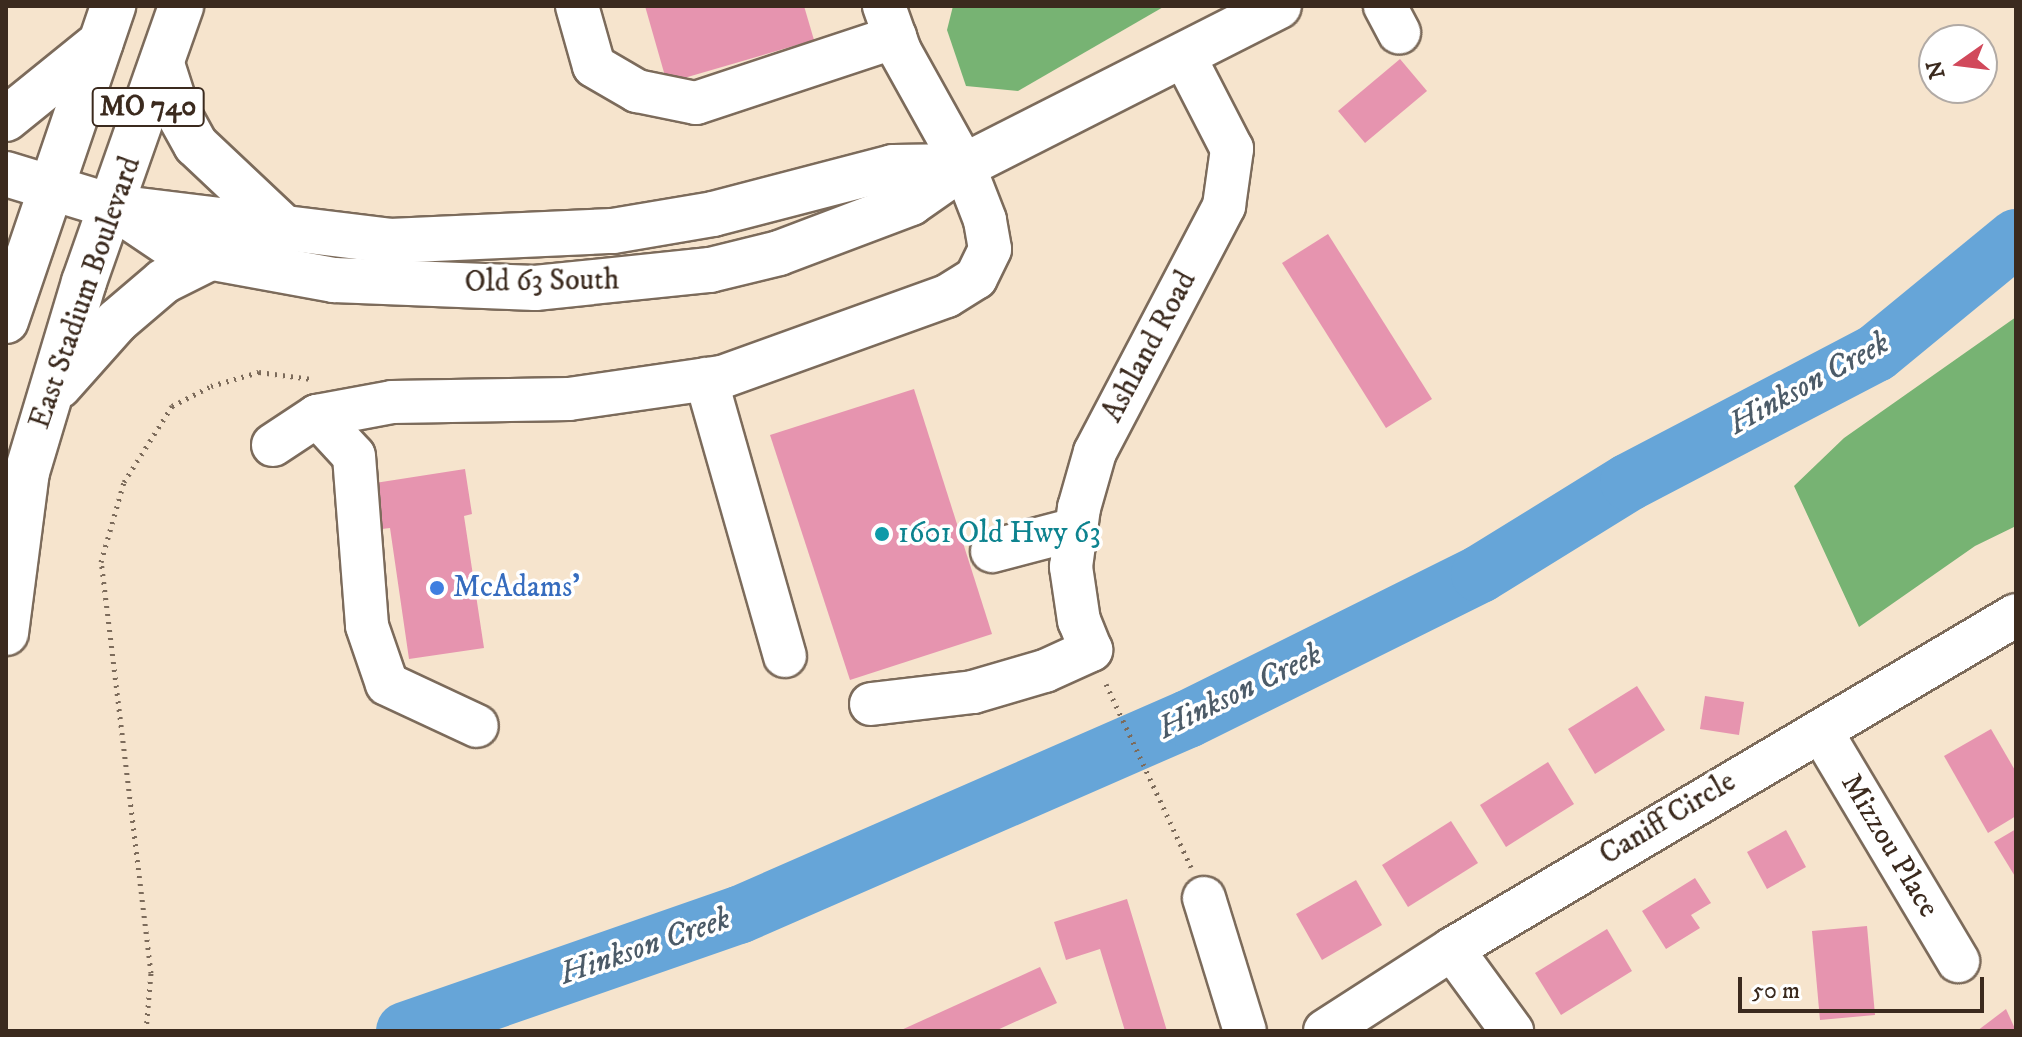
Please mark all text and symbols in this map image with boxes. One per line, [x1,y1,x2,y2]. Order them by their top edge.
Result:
north arrow [1918,24,1998,104]
text: N [1921,57,1951,81]
road number: MO 740 [90,83,206,131]
street label: East Stadium Boulevard [22,152,150,434]
street label: Old 63 South [464,263,620,301]
street label: Ashland Road [1095,265,1205,429]
water label: Hinkson Creek [1722,324,1896,444]
place label: 1601 Old Hwy 63 [898,516,1101,552]
marker: 1601 Old Hwy 63 [873,525,891,543]
place label: McAdams' [453,570,580,606]
marker: McAdams' [428,579,446,597]
water label: Hinkson Creek [1152,636,1328,748]
street label: Caniff Circle [1594,764,1742,874]
street label: Mizzou Place [1832,768,1946,924]
water label: Hinkson Creek [555,900,735,994]
scale bar [1742,961,1988,1011]
text: 50 m [1752,976,1800,1006]

